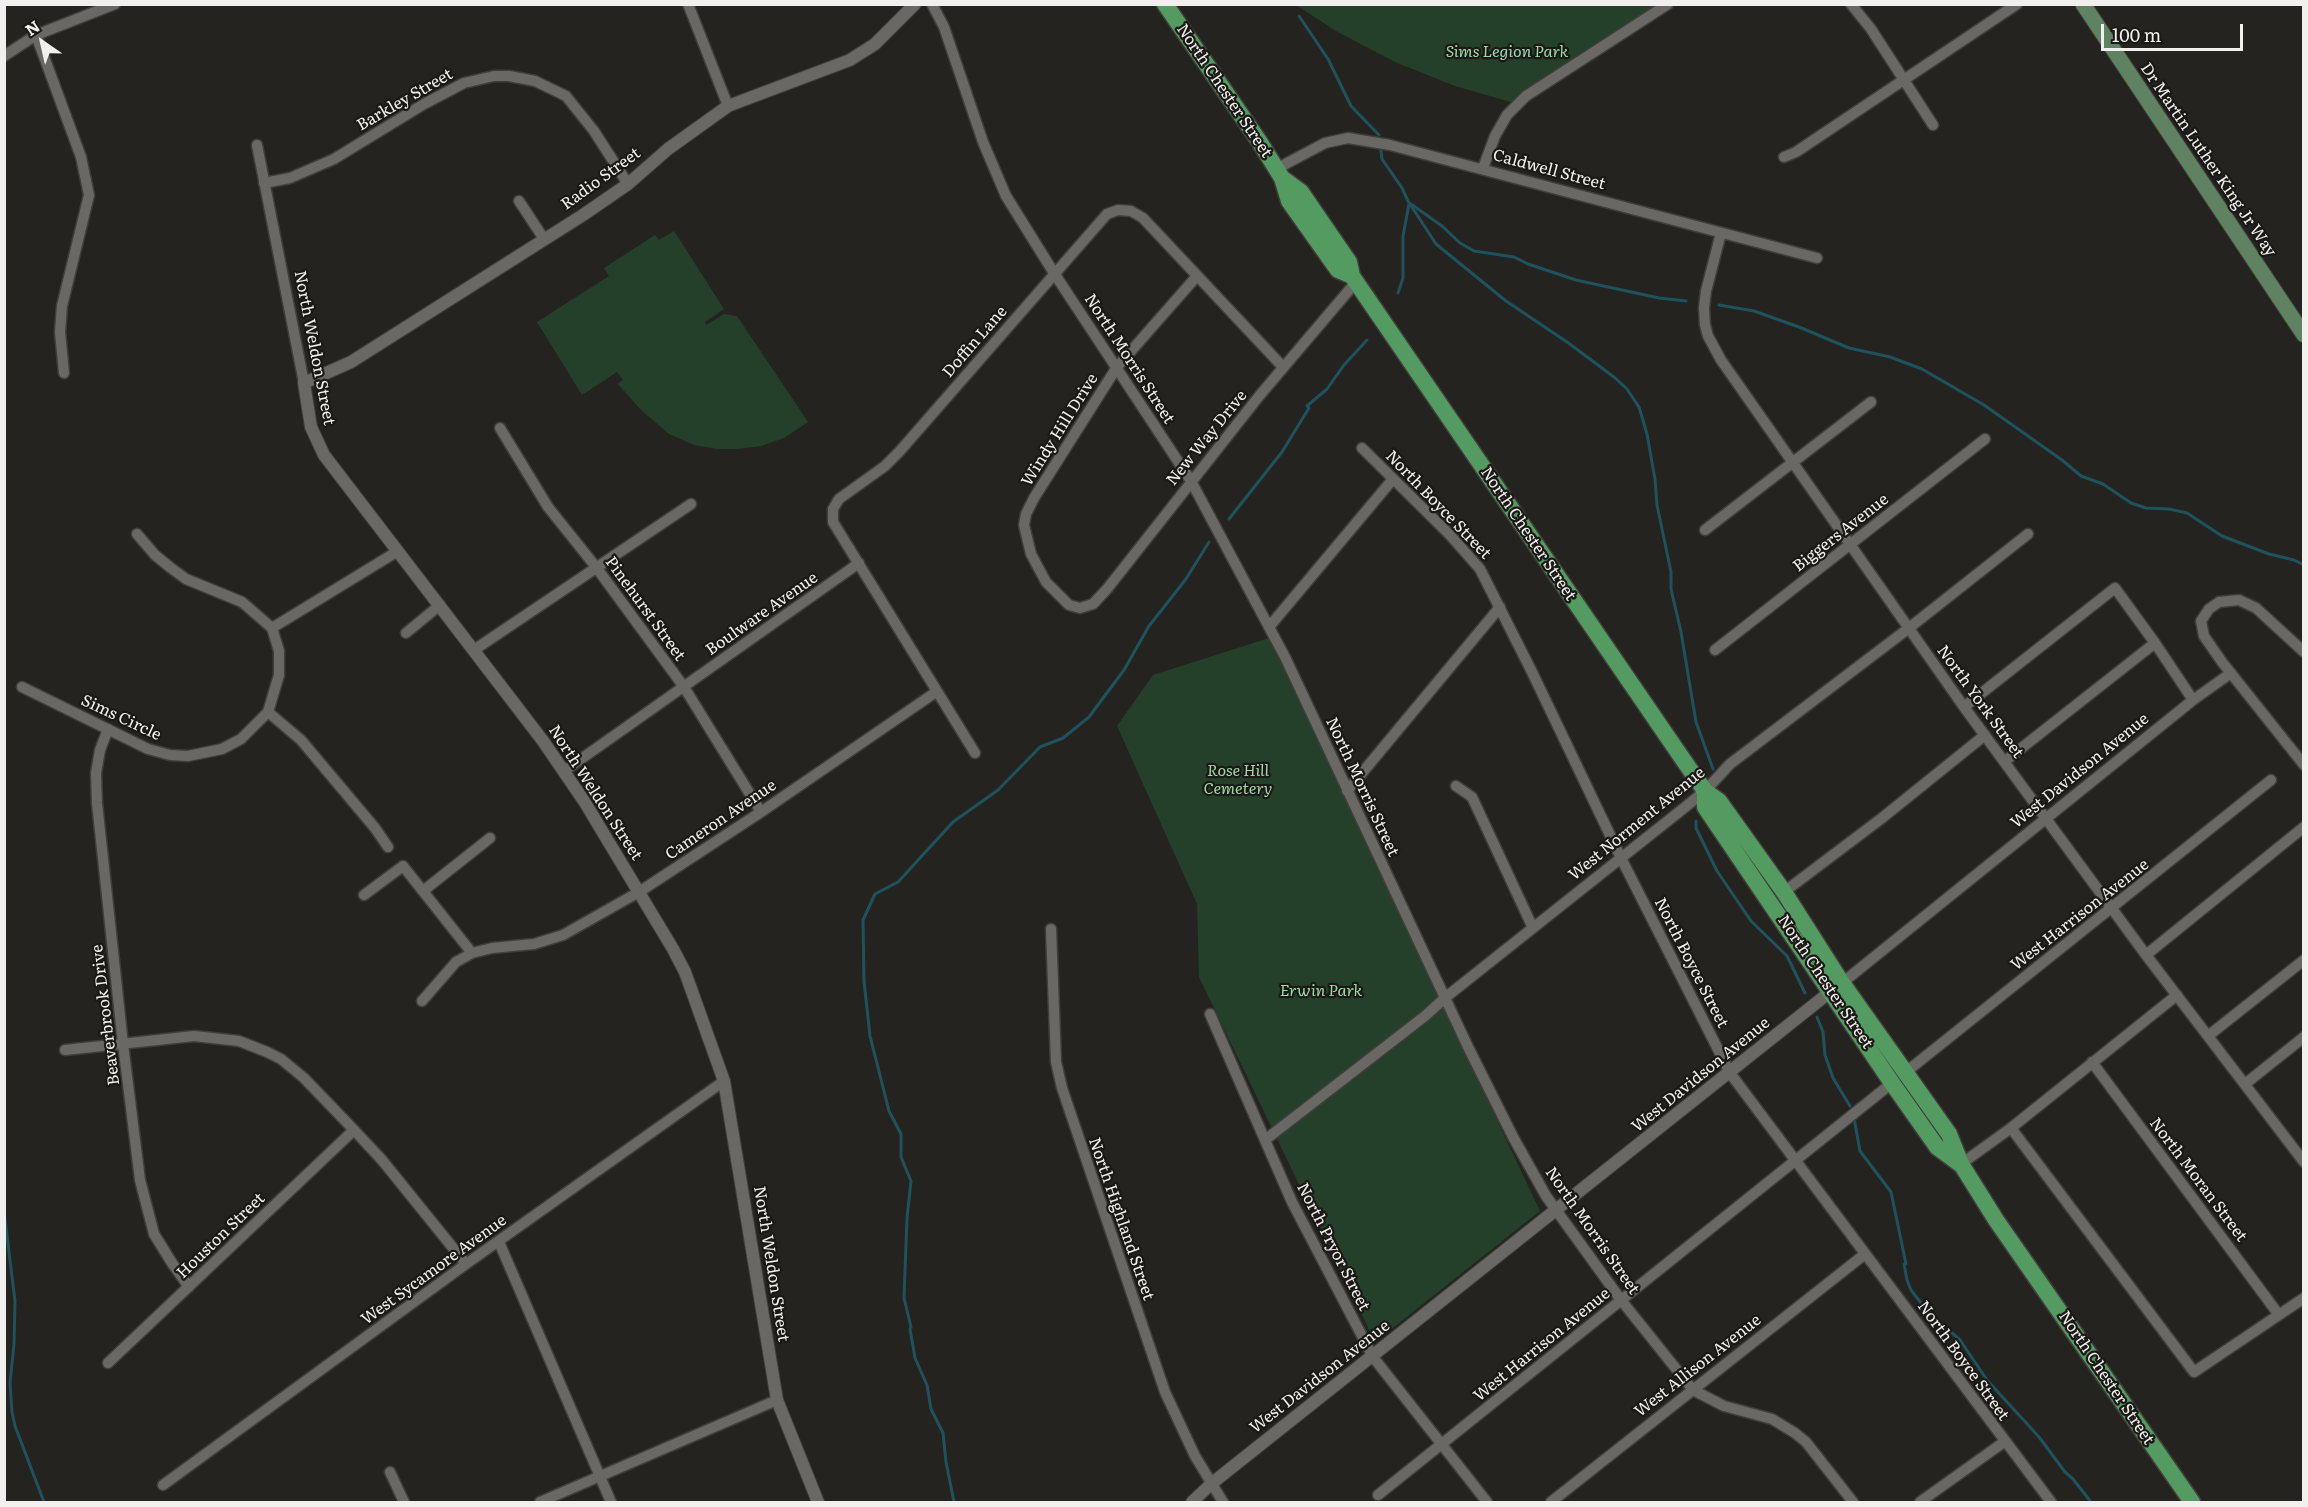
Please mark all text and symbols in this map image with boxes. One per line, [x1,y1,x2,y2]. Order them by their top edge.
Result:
north arrow [12,12,72,72]
scale bar [2104,12,2246,50]
text: N [20,13,44,41]
street label: North Chester Street [1172,20,1276,162]
text: 100 m [2112,21,2161,48]
park label: Sims Legion Park [1446,42,1568,62]
street label: Dr Martin Luther King Jr Way [2136,60,2280,260]
street label: Barkley Street [354,65,456,135]
street label: Radio Street [558,144,644,214]
street label: Caldwell Street [1491,146,1607,194]
street label: North Weldon Street [290,269,338,427]
street label: North Morris Street [1080,290,1178,428]
street label: Doffin Lane [939,302,1011,382]
street label: Windy Hill Drive [1018,370,1102,490]
street label: New Way Drive [1163,386,1251,490]
street label: North Boyce Street [1381,447,1495,563]
street label: North Chester Street [1476,463,1580,605]
street label: Biggers Avenue [1789,490,1893,576]
street label: Pinehurst Street [601,553,689,665]
street label: Boulware Avenue [702,568,822,660]
street label: North York Street [1933,642,2027,762]
street label: Sims Circle [78,691,164,745]
street label: West Davidson Avenue [2007,709,2153,833]
street label: North Morris Street [1321,714,1403,860]
street label: North Weldon Street [544,722,646,864]
park label: Rose Hill Cemetery [1204,761,1272,799]
street label: West Norment Avenue [1565,763,1709,885]
street label: Cameron Avenue [662,776,780,864]
street label: West Harrison Avenue [2007,855,2153,975]
street label: North Boyce Street [1650,895,1732,1031]
street label: North Chester Street [1773,911,1877,1053]
street label: Beaverbrook Drive [88,943,124,1087]
park label: Erwin Park [1280,981,1362,1001]
street label: West Davidson Avenue [1628,1013,1774,1137]
street label: North Moran Street [2145,1114,2251,1246]
street label: North Highland Street [1084,1135,1158,1303]
street label: North Morris Street [1541,1164,1643,1298]
street label: North Pryor Street [1292,1180,1374,1314]
street label: North Weldon Street [749,1185,793,1343]
street label: Houston Street [173,1189,269,1283]
street label: West Sycamore Avenue [358,1211,510,1329]
street label: West Harrison Avenue [1470,1284,1614,1406]
street label: North Boyce Street [1913,1297,2013,1425]
street label: North Chester Street [2054,1307,2158,1449]
street label: West Allison Avenue [1631,1311,1765,1421]
street label: West Davidson Avenue [1246,1316,1394,1438]

